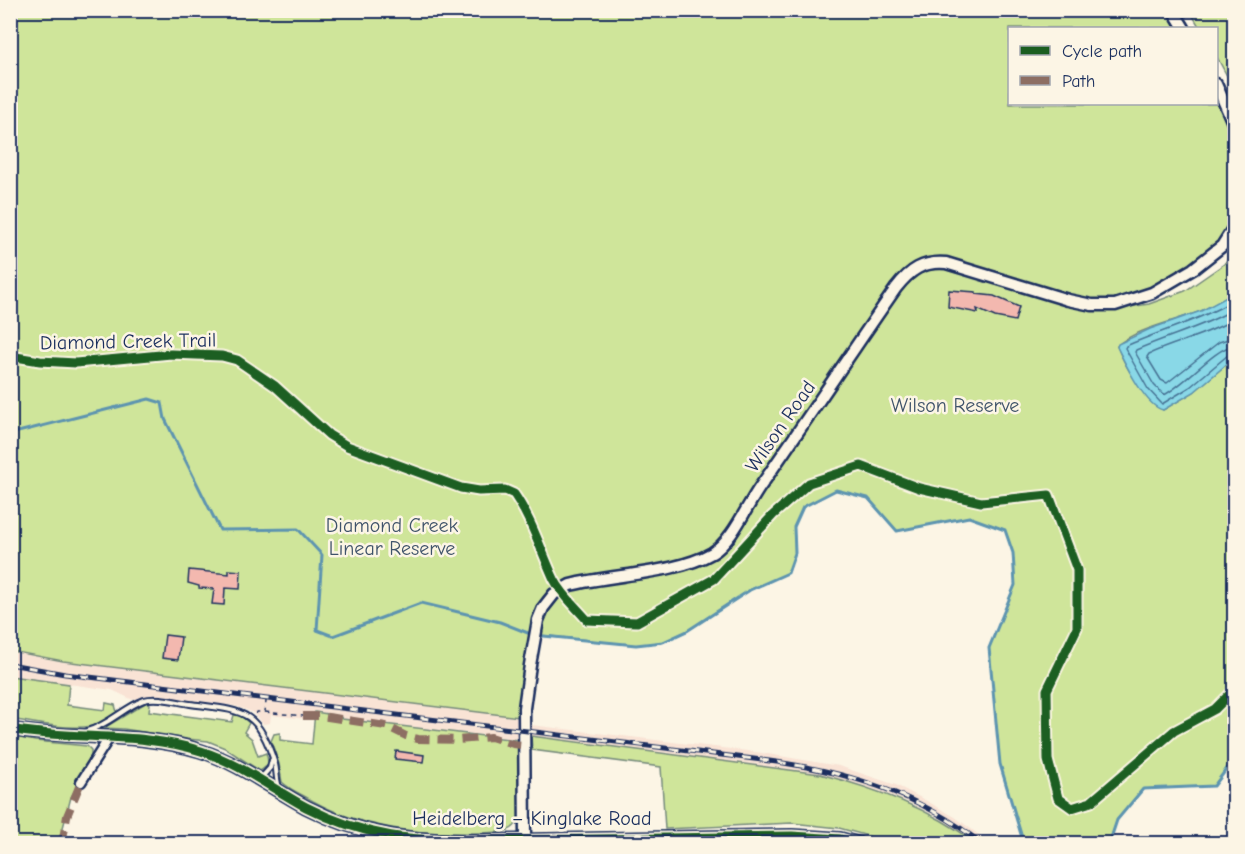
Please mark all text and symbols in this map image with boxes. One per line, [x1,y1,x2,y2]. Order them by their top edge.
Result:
legend [1008,27,1218,105]
text: Cycle path [1062,41,1142,62]
text: Path [1062,71,1095,92]
street label: Diamond Creek Trail [40,328,216,355]
street label: Wilson Road [741,376,820,476]
park label: Wilson Reserve [891,394,1019,417]
park label: Diamond Creek Linear Reserve [326,514,459,560]
street label: Heidelberg – Kinglake Road [412,807,652,830]

